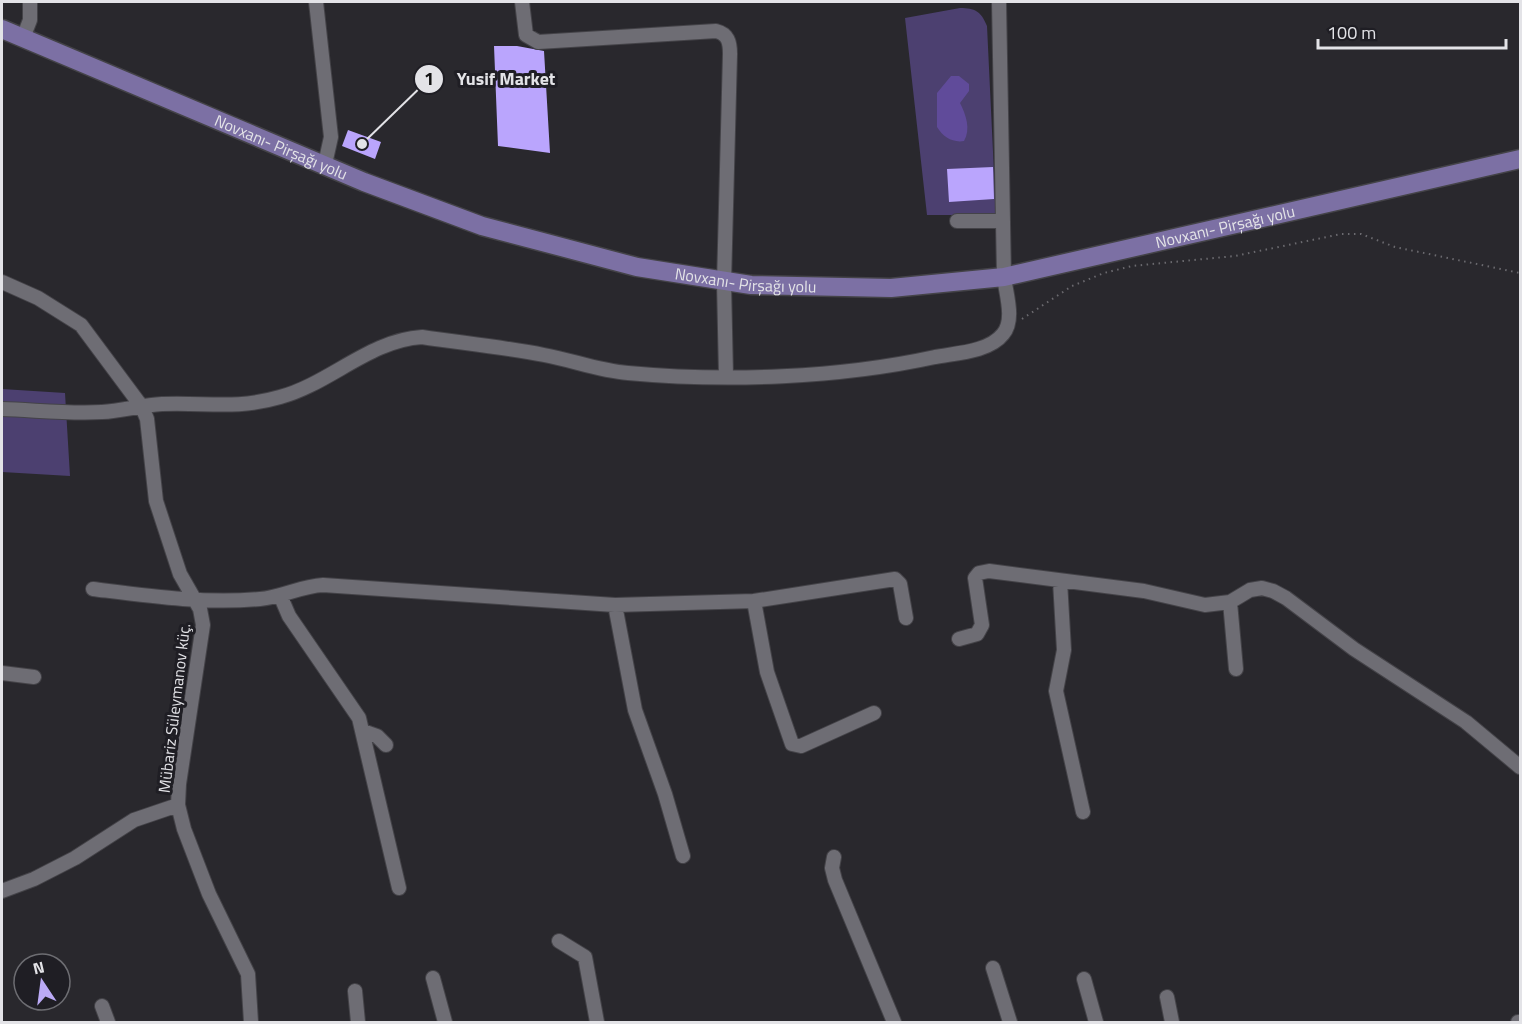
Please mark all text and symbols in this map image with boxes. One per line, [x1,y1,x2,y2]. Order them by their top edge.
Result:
scale bar [1318,12,1506,50]
text: 100 m [1327,19,1376,46]
callout: Yusif Market [414,61,567,97]
text: 1 [424,65,434,92]
text: Yusif Market [457,65,556,92]
street label: Novxanı- Pirşağı yolu [211,108,351,186]
street label: Novxanı- Pirşağı yolu [1153,199,1297,254]
street label: Novxanı- Pirşağı yolu [673,261,817,298]
street label: Mübariz Süleymanov küç. [152,622,196,794]
north arrow [12,952,72,1012]
text: N [31,954,47,980]

